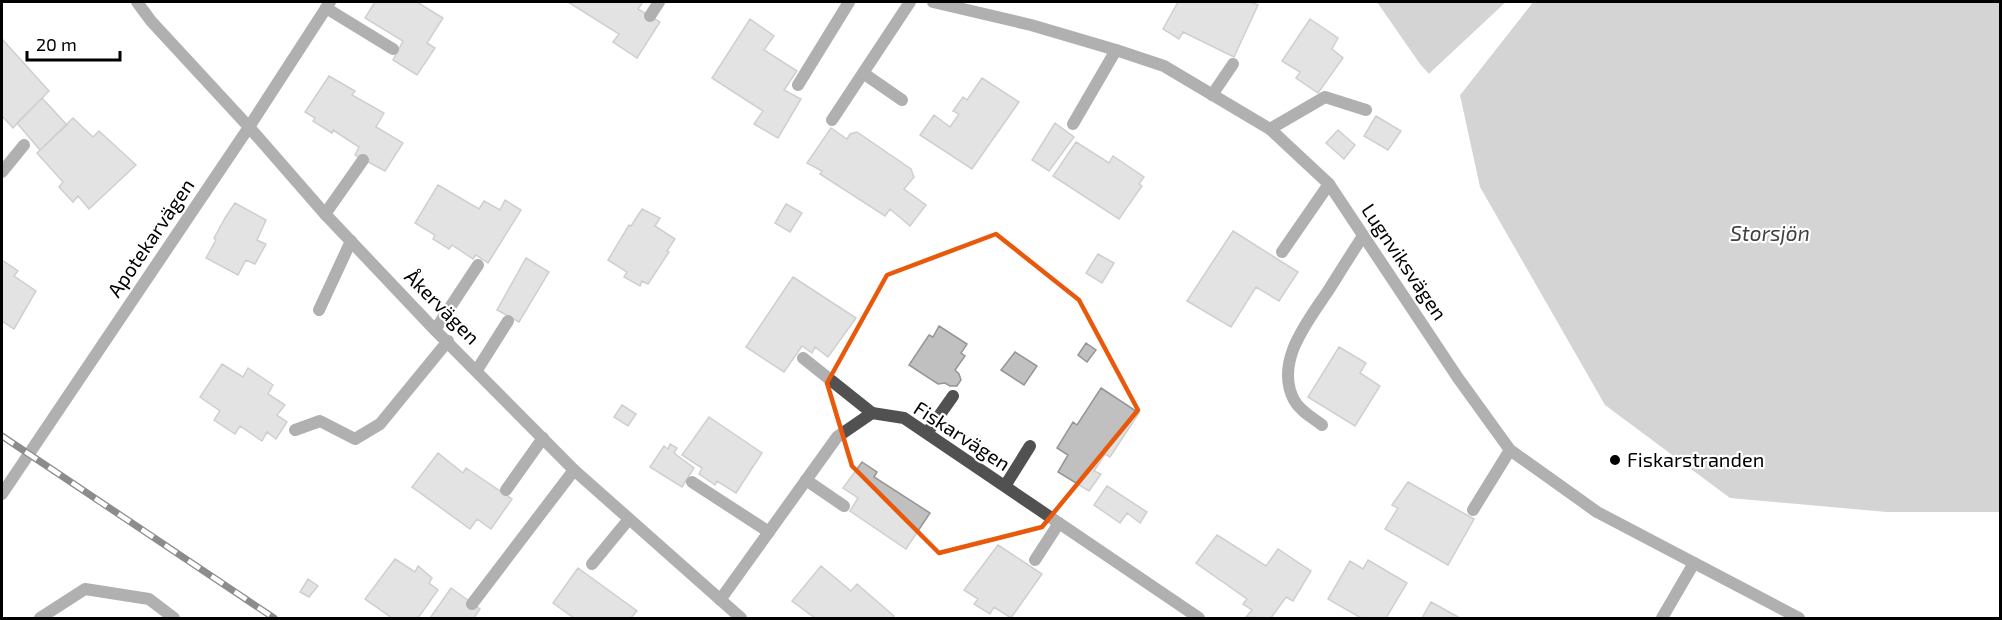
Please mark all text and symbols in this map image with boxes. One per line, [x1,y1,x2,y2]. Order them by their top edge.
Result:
scale bar [27,24,120,62]
text: 20 m [36,33,77,55]
street label: Apotekarvägen [102,174,199,301]
street label: Lugnviksvägen [1357,199,1453,324]
water label: Storsjön [1730,220,1810,246]
street label: Åkervägen [400,264,485,349]
street label: Fiskarvägen [910,395,1015,475]
place label: Fiskarstranden [1627,447,1764,471]
marker: Fiskarstranden [1608,453,1622,467]

